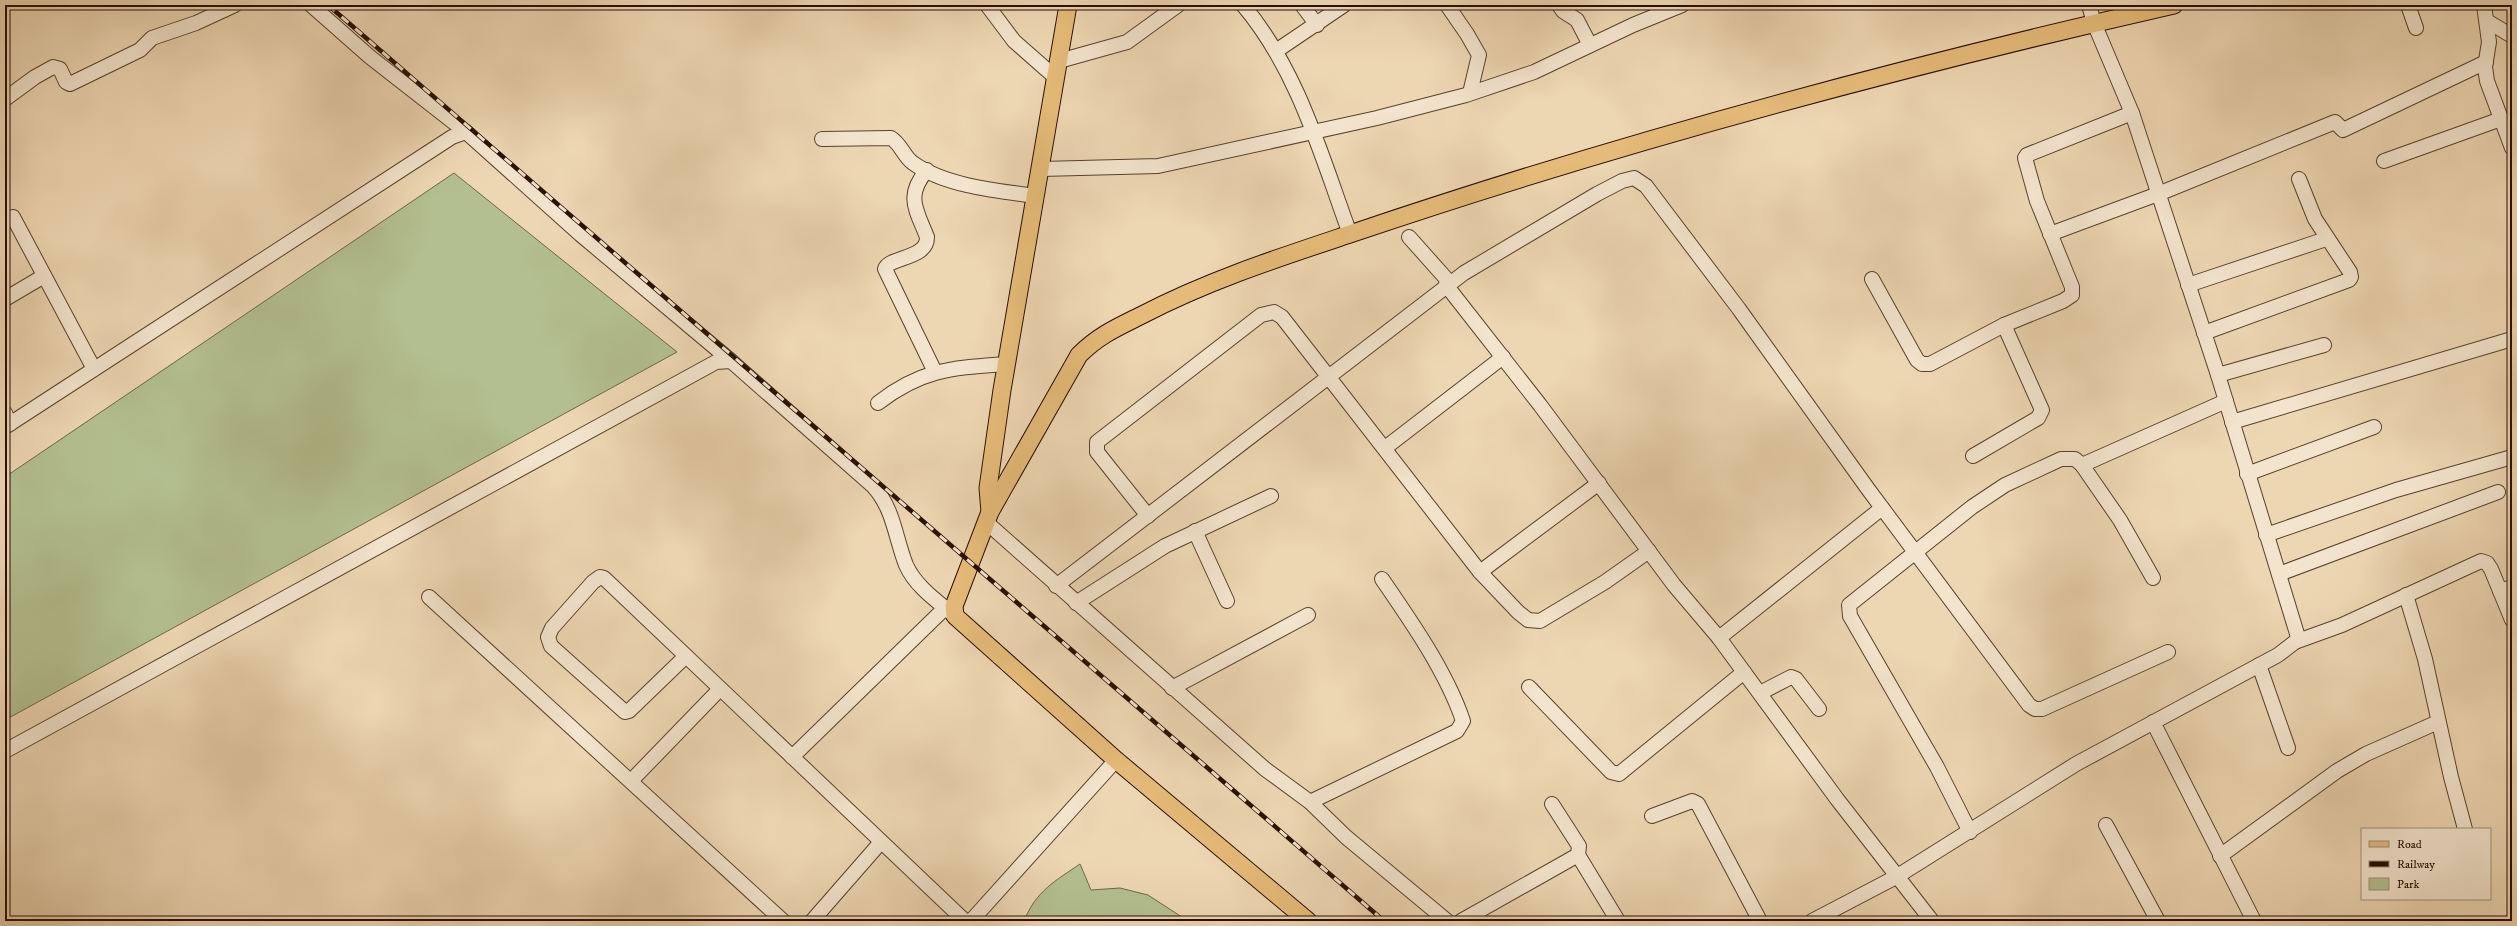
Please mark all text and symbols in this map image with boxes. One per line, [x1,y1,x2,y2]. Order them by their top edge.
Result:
legend [2361,828,2491,900]
text: Road [2397,837,2422,852]
text: Railway [2397,857,2435,872]
text: Park [2397,877,2419,892]

